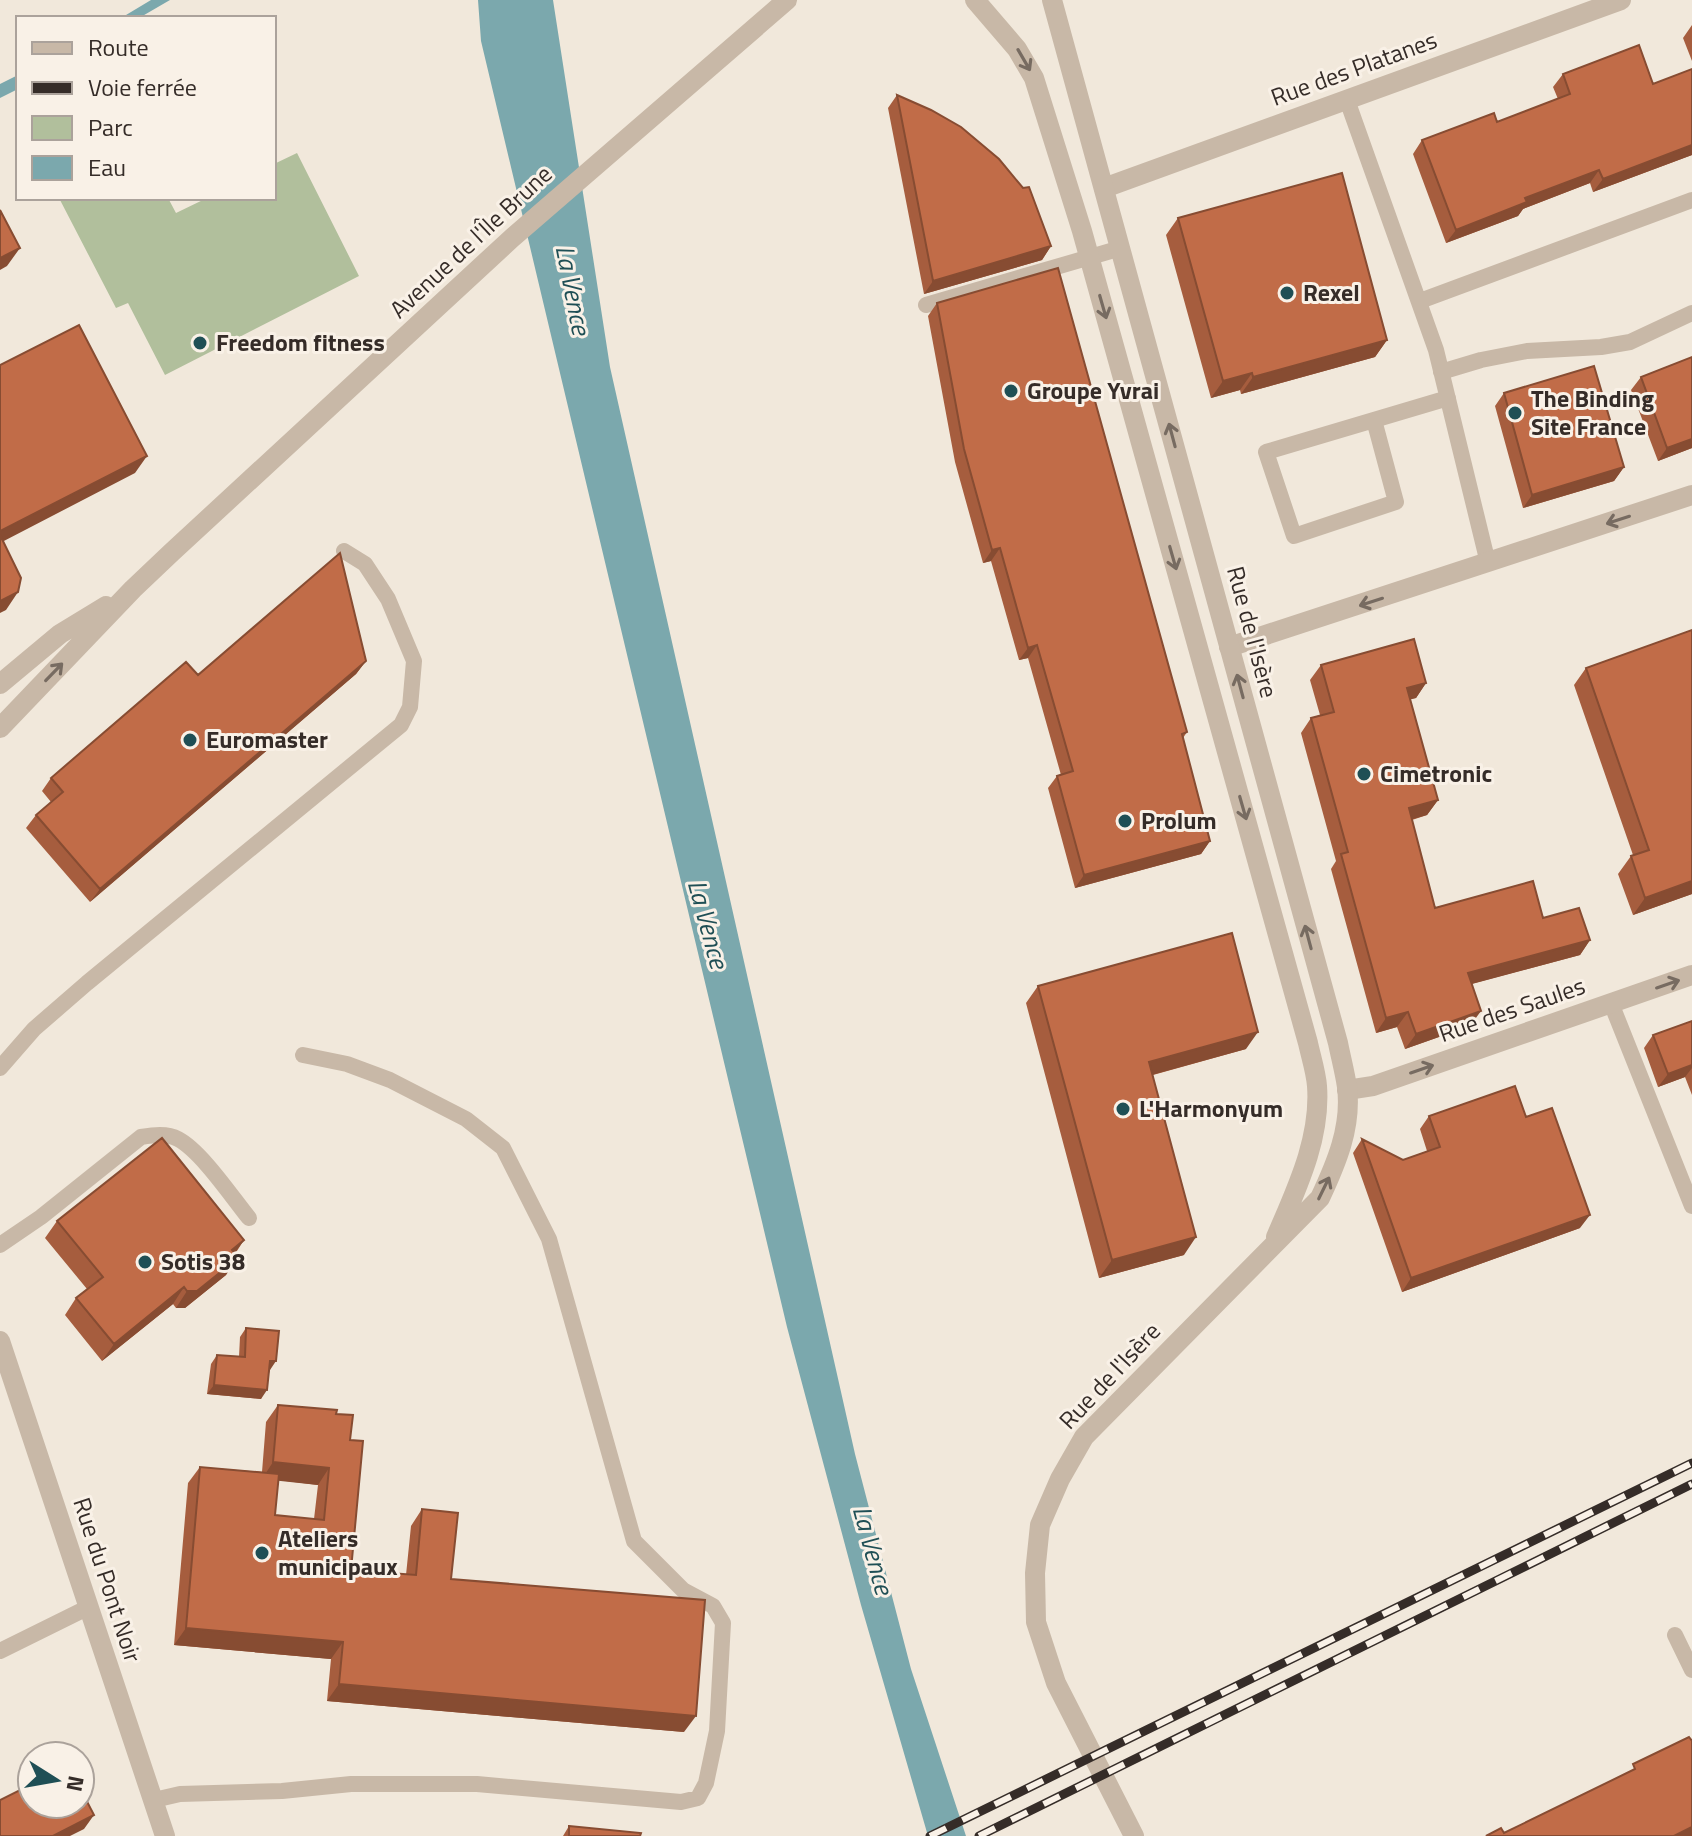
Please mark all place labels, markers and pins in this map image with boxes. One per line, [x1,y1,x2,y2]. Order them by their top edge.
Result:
place label: Rexel [1303,274,1360,310]
marker: Rexel [1278,284,1296,302]
place label: Freedom fitness [216,324,385,360]
marker: Freedom fitness [191,334,209,352]
place label: Groupe Yvrai [1027,372,1159,408]
place label: The Binding Site France [1531,380,1654,444]
marker: Groupe Yvrai [1002,382,1020,400]
marker: The Binding Site France [1506,404,1524,422]
place label: Euromaster [206,721,328,757]
marker: Euromaster [181,731,199,749]
place label: Cimetronic [1380,755,1492,791]
marker: Cimetronic [1355,765,1373,783]
place label: Prolum [1141,802,1217,838]
marker: Prolum [1116,812,1134,830]
place label: L'Harmonyum [1139,1090,1283,1126]
marker: L'Harmonyum [1114,1100,1132,1118]
place label: Sotis 38 [161,1243,245,1279]
marker: Sotis 38 [136,1253,154,1271]
place label: Ateliers municipaux [278,1520,398,1584]
marker: Ateliers municipaux [253,1544,271,1562]

